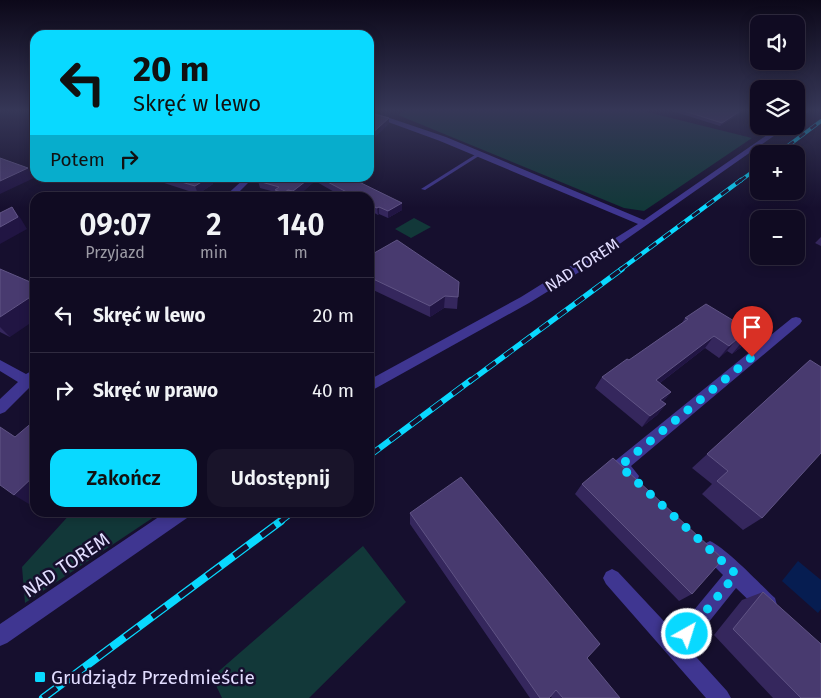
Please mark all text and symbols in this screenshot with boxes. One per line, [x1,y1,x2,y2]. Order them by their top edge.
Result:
map controls [750,15,805,265]
button: sound [750,15,805,70]
text: 20 m [133,48,209,90]
icon: left [50,50,115,115]
button: layers [750,80,805,135]
text: Skręć w lewo [133,90,261,117]
icon: right [115,145,143,173]
button: + [750,145,805,200]
text: Potem [50,148,105,171]
text: 09:07 [79,207,151,243]
text: 2 [206,207,222,243]
text: 140 [277,207,325,243]
button: − [750,210,805,265]
street label: NAD TOREM [542,234,622,296]
text: Przyjazd [85,243,145,262]
text: min [200,243,228,262]
text: m [294,243,308,262]
icon: left [50,301,78,329]
text: Skręć w lewo [93,304,206,327]
text: 20 m [313,304,354,327]
pin [731,306,773,357]
icon: arrive [738,313,766,341]
icon: right [50,376,78,404]
text: Skręć w prawo [93,379,218,402]
text: 40 m [312,379,354,402]
button: Zakończ [50,449,197,507]
button: Udostępnij [207,449,354,507]
street label: NAD TOREM [18,528,114,602]
position arrow [660,607,712,659]
place label: Grudziądz Przedmieście [51,666,255,689]
marker: Grudziądz Przedmieście [33,670,47,684]

